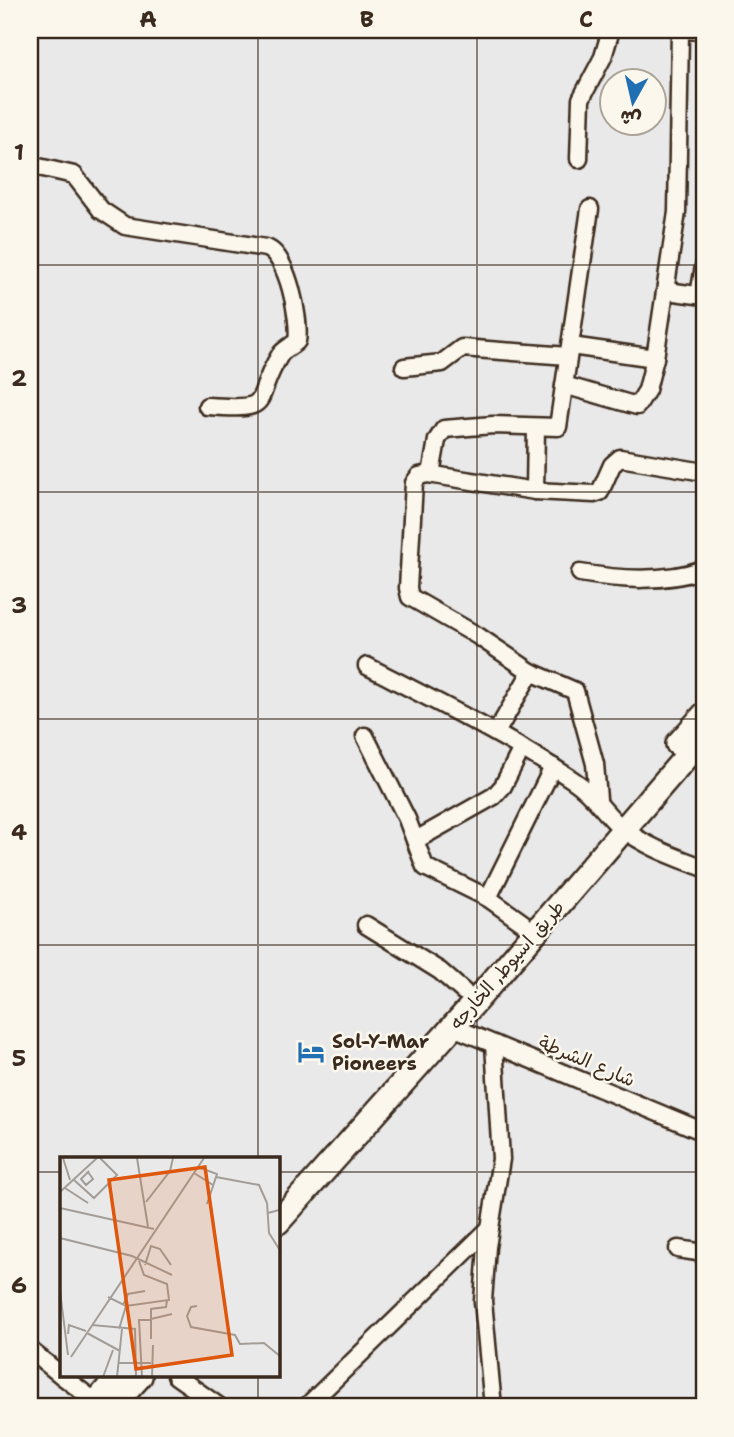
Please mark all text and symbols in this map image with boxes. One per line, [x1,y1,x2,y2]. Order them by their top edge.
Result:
text: A [139,4,157,34]
text: B [360,4,374,34]
text: C [579,4,593,34]
north arrow [598,66,668,136]
text: ش [619,104,643,132]
text: 1 [14,137,24,167]
text: 2 [11,363,27,393]
text: 3 [11,590,27,620]
text: 4 [11,817,27,847]
street label: طريق اسيوط, الخارجه [444,895,570,1035]
place label: Sol-Y-Mar Pioneers [332,1029,429,1076]
street label: شارع الشرطة [535,1029,639,1093]
hotel icon: Sol-Y-Mar Pioneers [296,1037,326,1067]
text: 5 [12,1043,26,1073]
inset map [60,1157,280,1378]
text: 6 [11,1270,27,1300]

